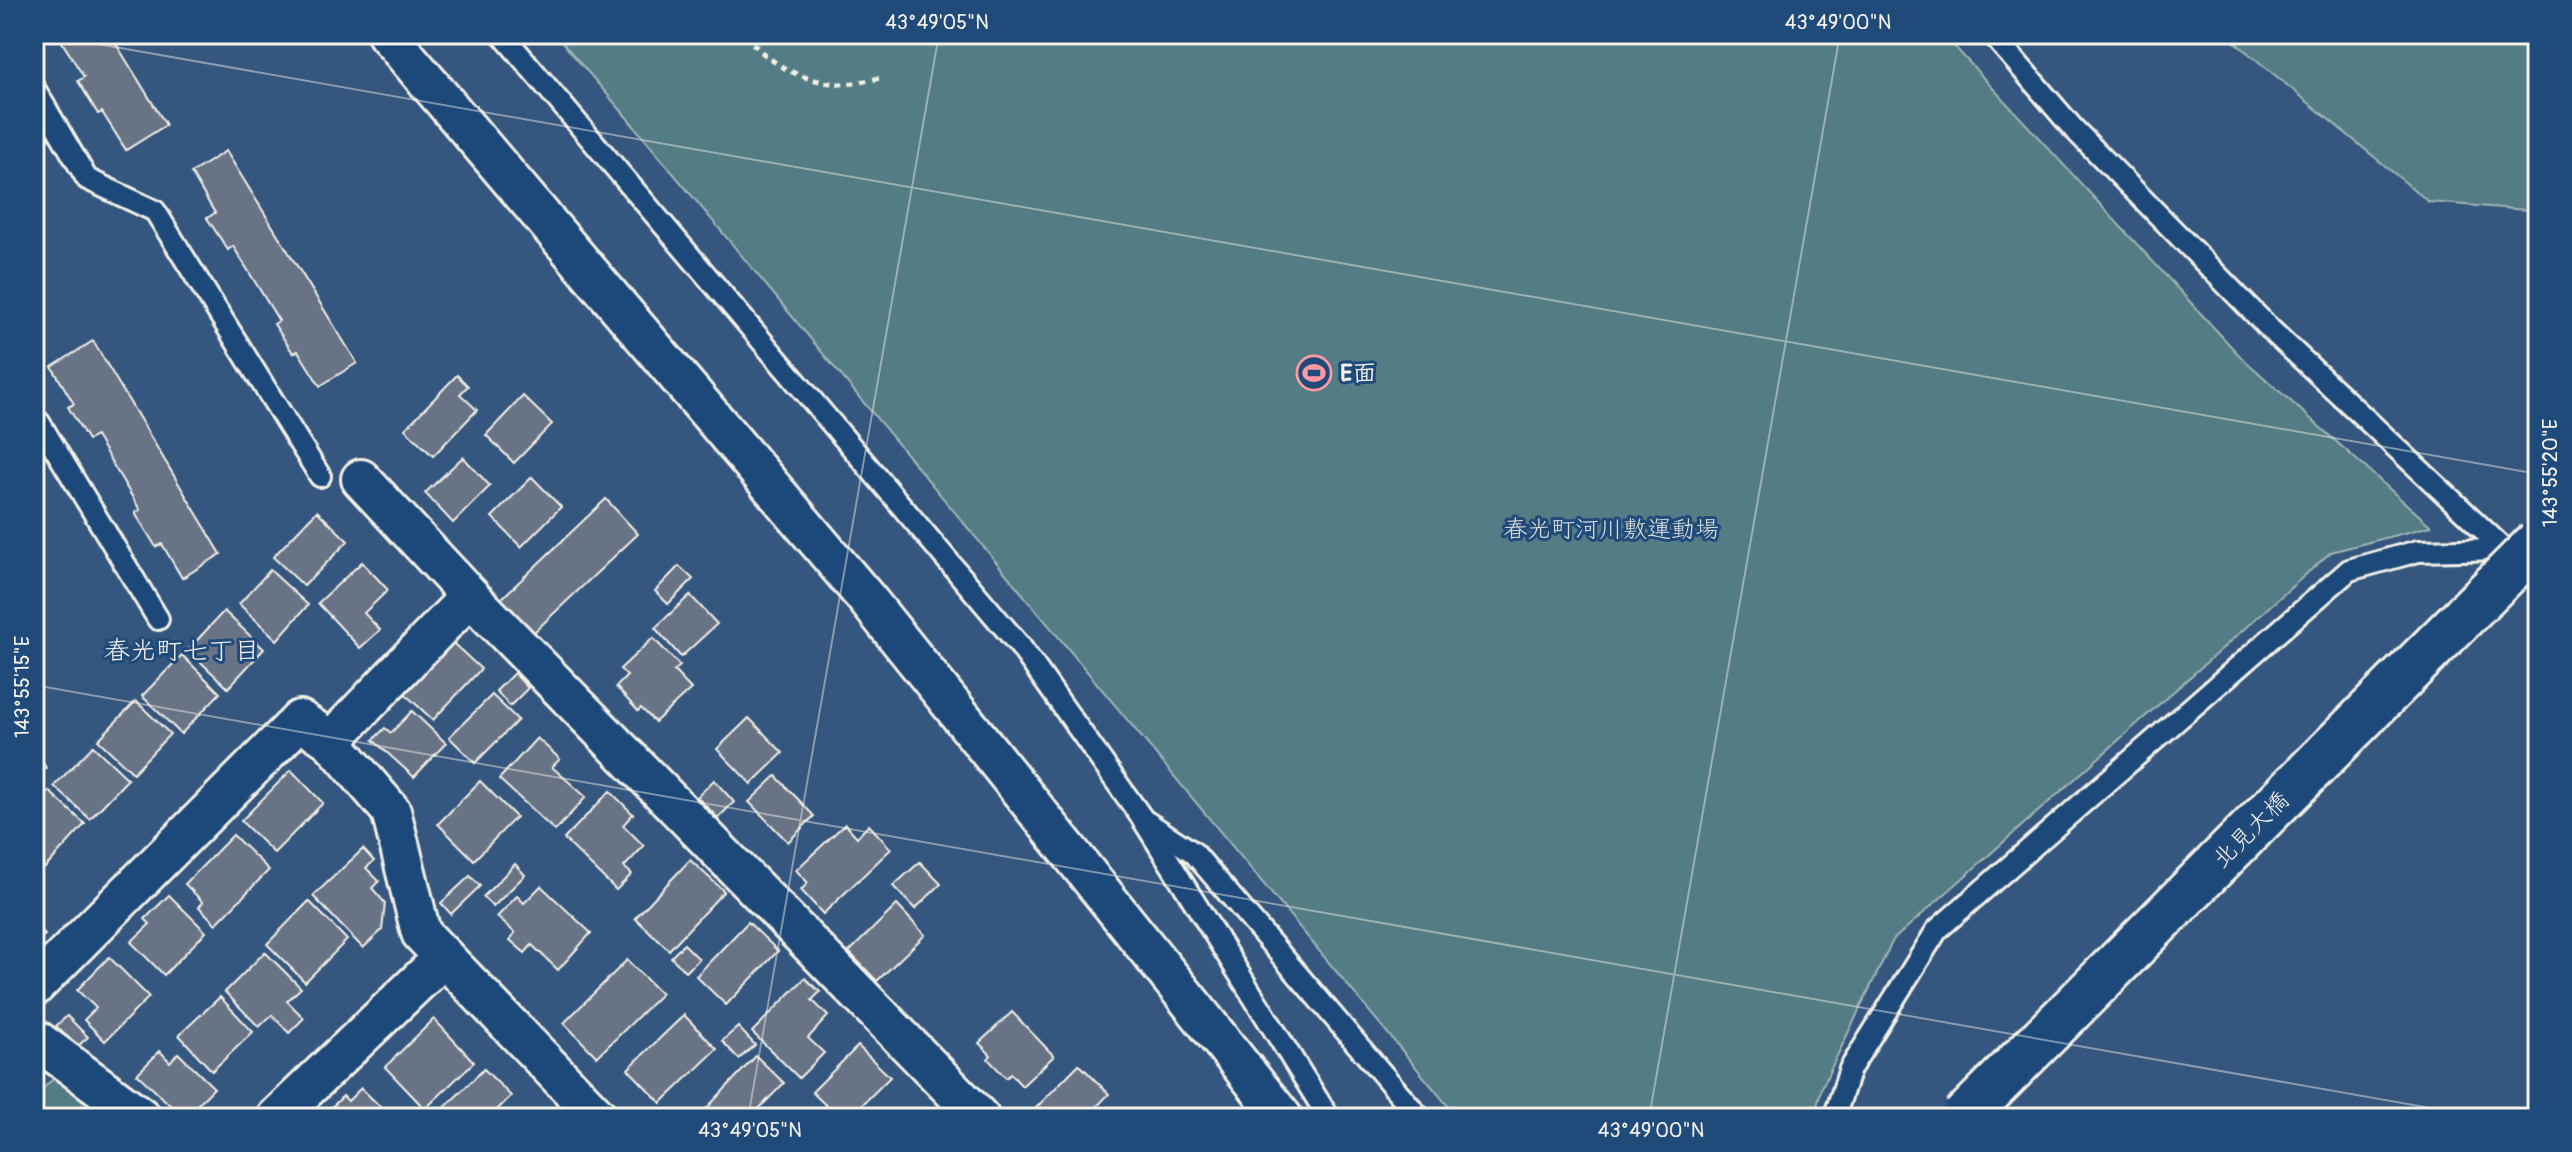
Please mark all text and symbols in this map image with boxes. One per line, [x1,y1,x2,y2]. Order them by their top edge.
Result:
text: 43°49'05"N [885,10,989,35]
text: 43°49'00"N [1785,10,1891,35]
sports icon: E面 [1295,354,1333,392]
place label: E面 [1340,359,1376,388]
text: 143°55'20"E [2538,419,2563,527]
park label: 春光町河川敷運動場 [1503,515,1719,544]
district label: 春光町七丁目 [104,635,260,667]
text: 143°55'15"E [10,636,35,738]
street label: 北見大橋 [2207,786,2295,874]
text: 43°49'05"N [698,1118,802,1143]
text: 43°49'00"N [1598,1118,1704,1143]

